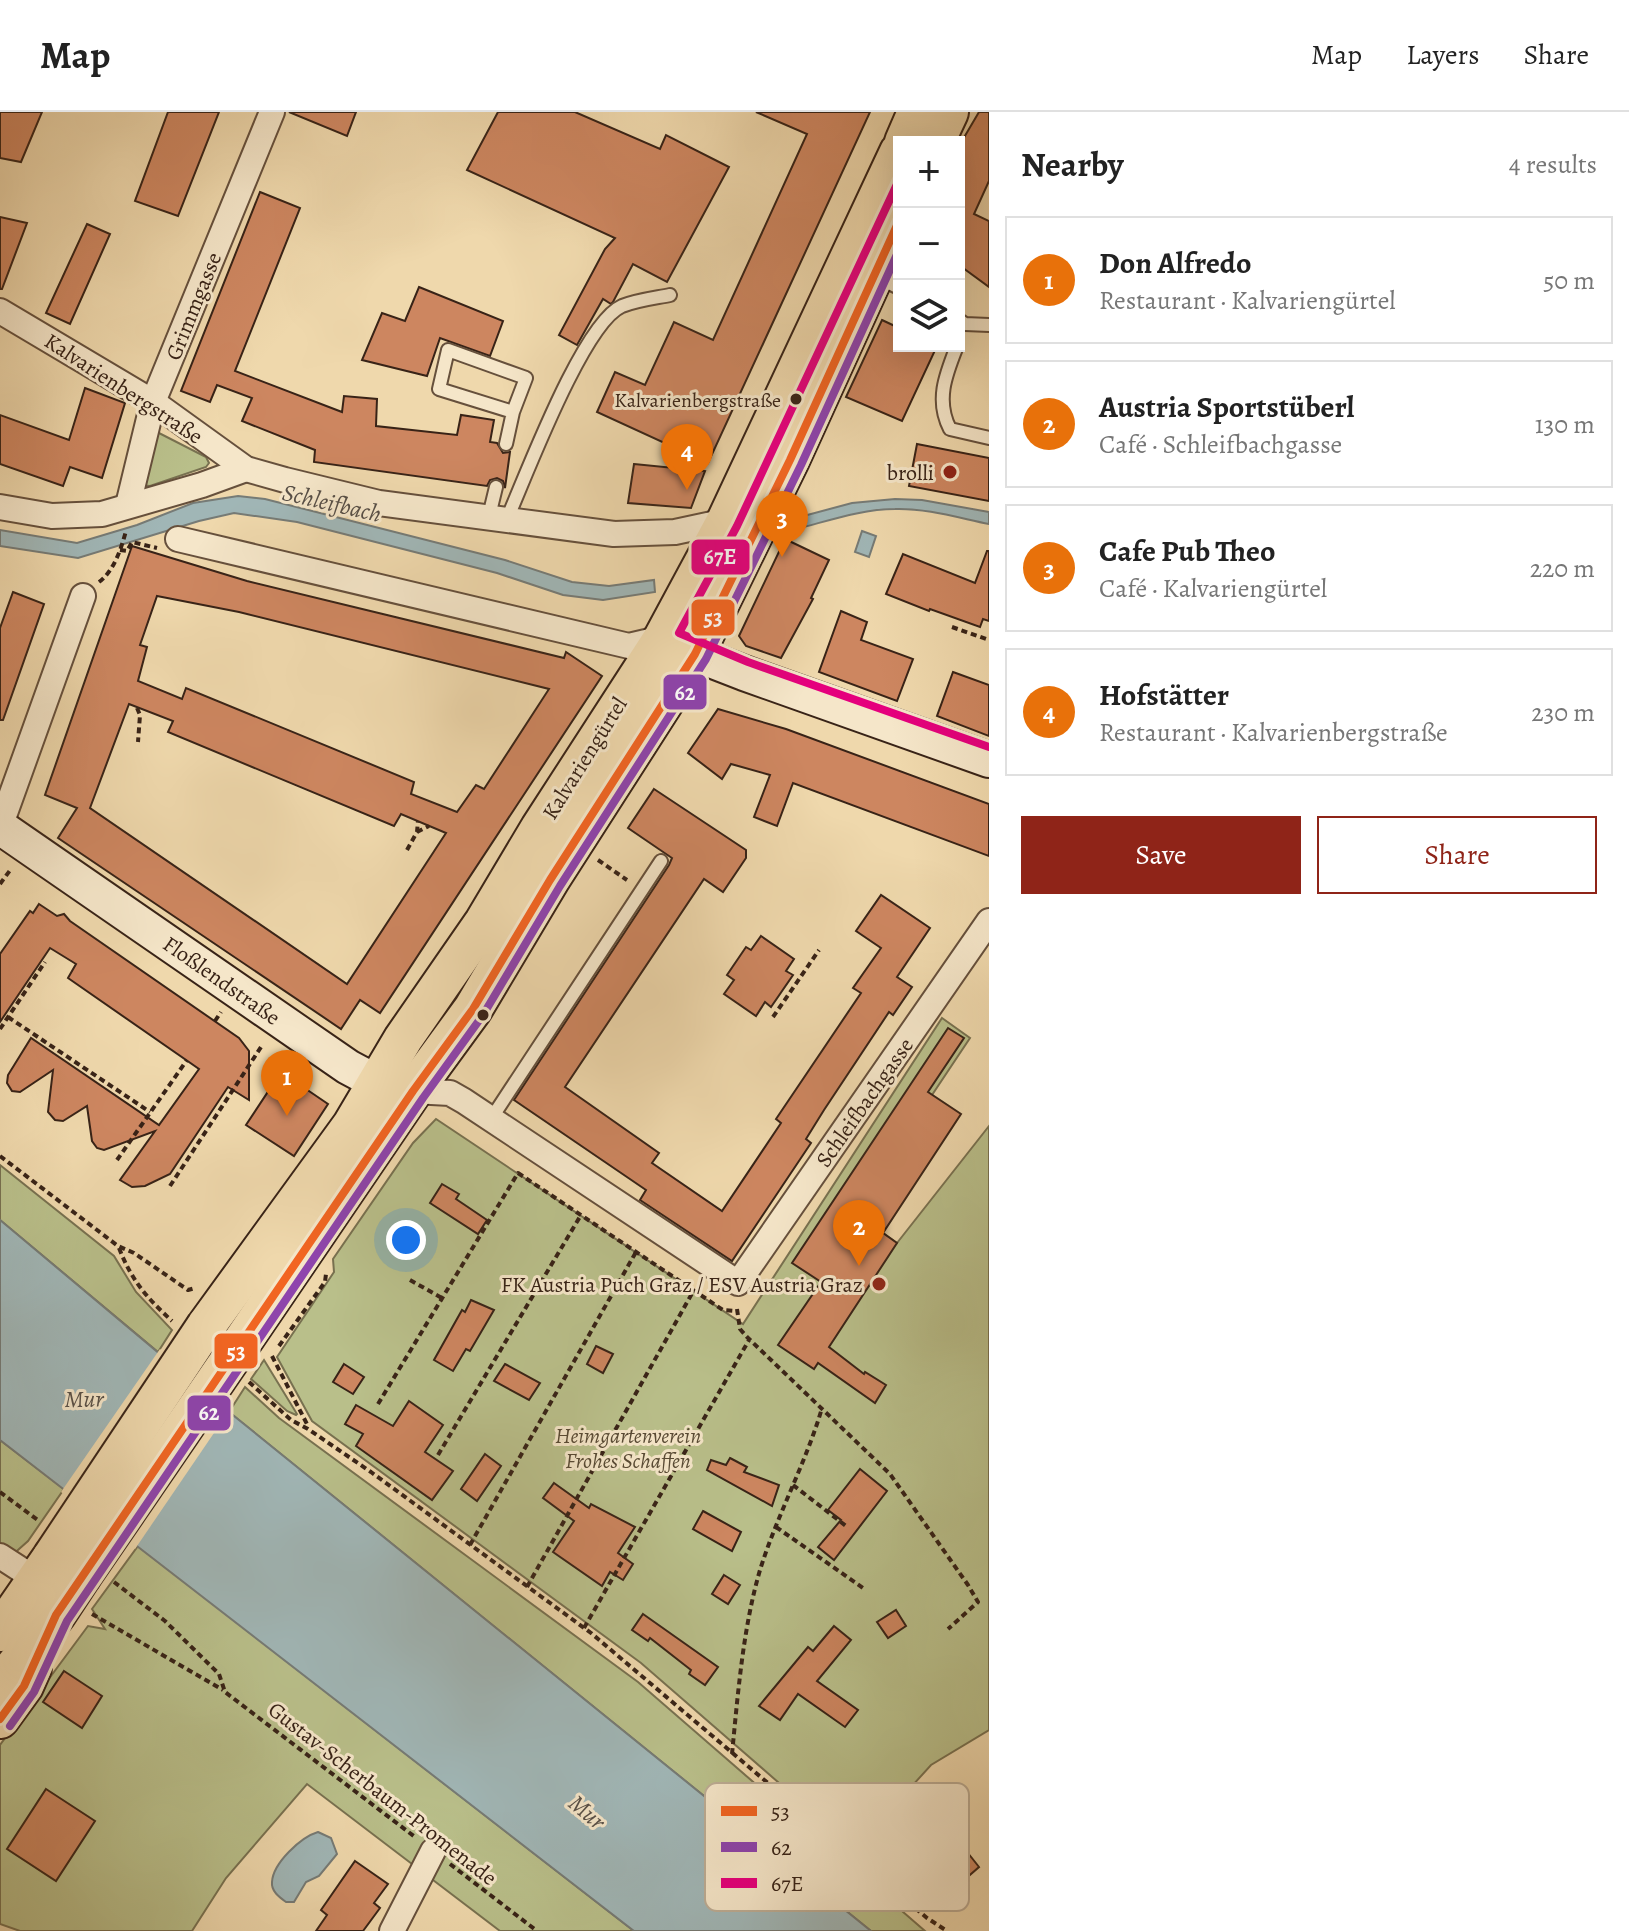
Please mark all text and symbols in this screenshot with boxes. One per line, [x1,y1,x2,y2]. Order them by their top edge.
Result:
text: Map [40,29,110,81]
text: Map [1311,36,1362,74]
text: Layers [1406,36,1479,74]
text: Share [1523,36,1589,74]
map controls [893,136,965,352]
button: + [893,136,965,208]
text: Nearby [1021,141,1124,188]
text: 4 results [1509,147,1597,182]
button: − [893,208,965,280]
text: Don Alfredo [1099,243,1251,283]
street label: Grimmgasse [159,248,229,365]
text: 1 [1044,263,1054,298]
text: 50 m [1543,263,1595,298]
button: layers [893,280,965,352]
text: Restaurant · Kalvariengürtel [1099,283,1396,318]
street label: Kalvarienbergstraße [38,326,209,451]
place label: Kalvarienbergstraße [614,387,781,414]
text: Austria Sportstüberl [1099,387,1354,427]
marker: Kalvarienbergstraße [788,391,804,407]
text: 2 [1043,407,1055,442]
text: 130 m [1535,407,1595,442]
pin: 4 [661,424,713,490]
text: Café · Schleifbachgasse [1099,427,1342,462]
place label: brolli [887,458,934,488]
marker: brolli [941,463,959,481]
water label: Schleifbach [279,476,385,530]
pin: 3 [756,491,808,557]
text: Cafe Pub Theo [1099,531,1275,571]
line badge: 67E [690,538,751,576]
text: 67E [704,542,736,572]
text: 3 [1043,551,1055,586]
text: 220 m [1530,551,1595,586]
text: Café · Kalvariengürtel [1099,571,1327,606]
line badge: 53 [690,598,736,637]
text: 53 [704,603,722,633]
line badge: 62 [662,673,708,711]
text: Hofstätter [1099,675,1229,715]
text: 62 [675,678,696,708]
street label: Kalvariengürtel [535,692,634,826]
text: 4 [1043,695,1055,730]
text: 230 m [1531,695,1595,730]
text: Restaurant · Kalvarienbergstraße [1099,715,1448,750]
button: Save [1021,816,1301,894]
button: Share [1317,816,1597,894]
street label: Floßlendstraße [157,929,286,1032]
unlabelled marker [475,1007,491,1023]
street label: Schleifbachgasse [809,1032,921,1173]
pin: 1 [261,1050,313,1116]
pin: 2 [833,1200,885,1266]
your location [386,1220,426,1260]
place label: FK Austria Puch Graz / ESV Austria Graz [501,1270,863,1300]
marker: FK Austria Puch Graz / ESV Austria Graz [870,1275,888,1293]
line badge: 53 [213,1332,259,1370]
text: 53 [227,1337,245,1367]
water label: Mur [64,1383,104,1415]
line badge: 62 [186,1394,232,1432]
text: 62 [199,1398,220,1428]
park label: Heimgartenverein Frohes Schaffen [555,1421,701,1476]
street label: Gustav-Scherbaum-Promenade [262,1695,503,1893]
legend [705,1783,969,1911]
water label: Mur [562,1787,613,1837]
text: 53 [771,1797,790,1827]
text: 62 [771,1833,792,1863]
text: 67E [771,1869,803,1899]

